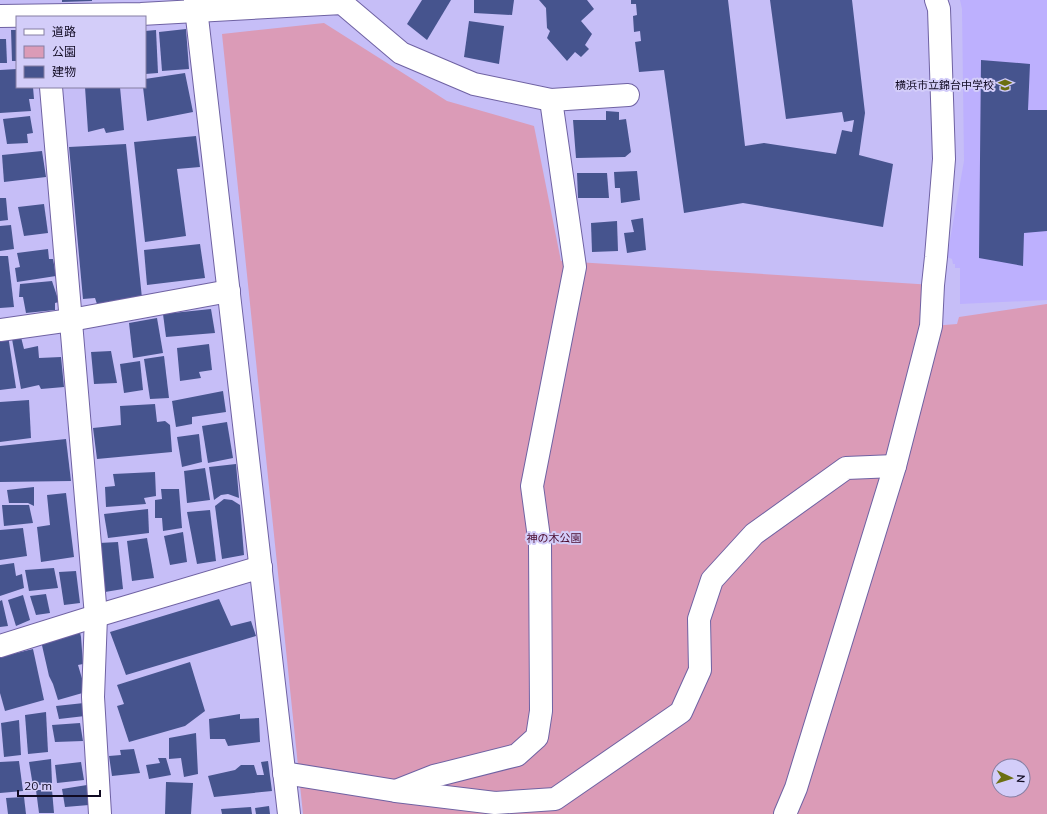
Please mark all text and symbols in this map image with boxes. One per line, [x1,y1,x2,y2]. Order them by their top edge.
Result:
legend [16,16,146,88]
text: 道路 [52,24,76,39]
text: 公園 [52,44,76,59]
text: 建物 [52,64,76,79]
school or university icon: 横浜市立錦台中学校 [997,77,1013,93]
place label: 横浜市立錦台中学校 [895,78,994,92]
park label: 神の木公園 [527,531,582,545]
north arrow [991,758,1031,798]
scale bar [18,772,100,798]
text: N [1014,774,1028,783]
text: 20 m [24,778,52,793]

